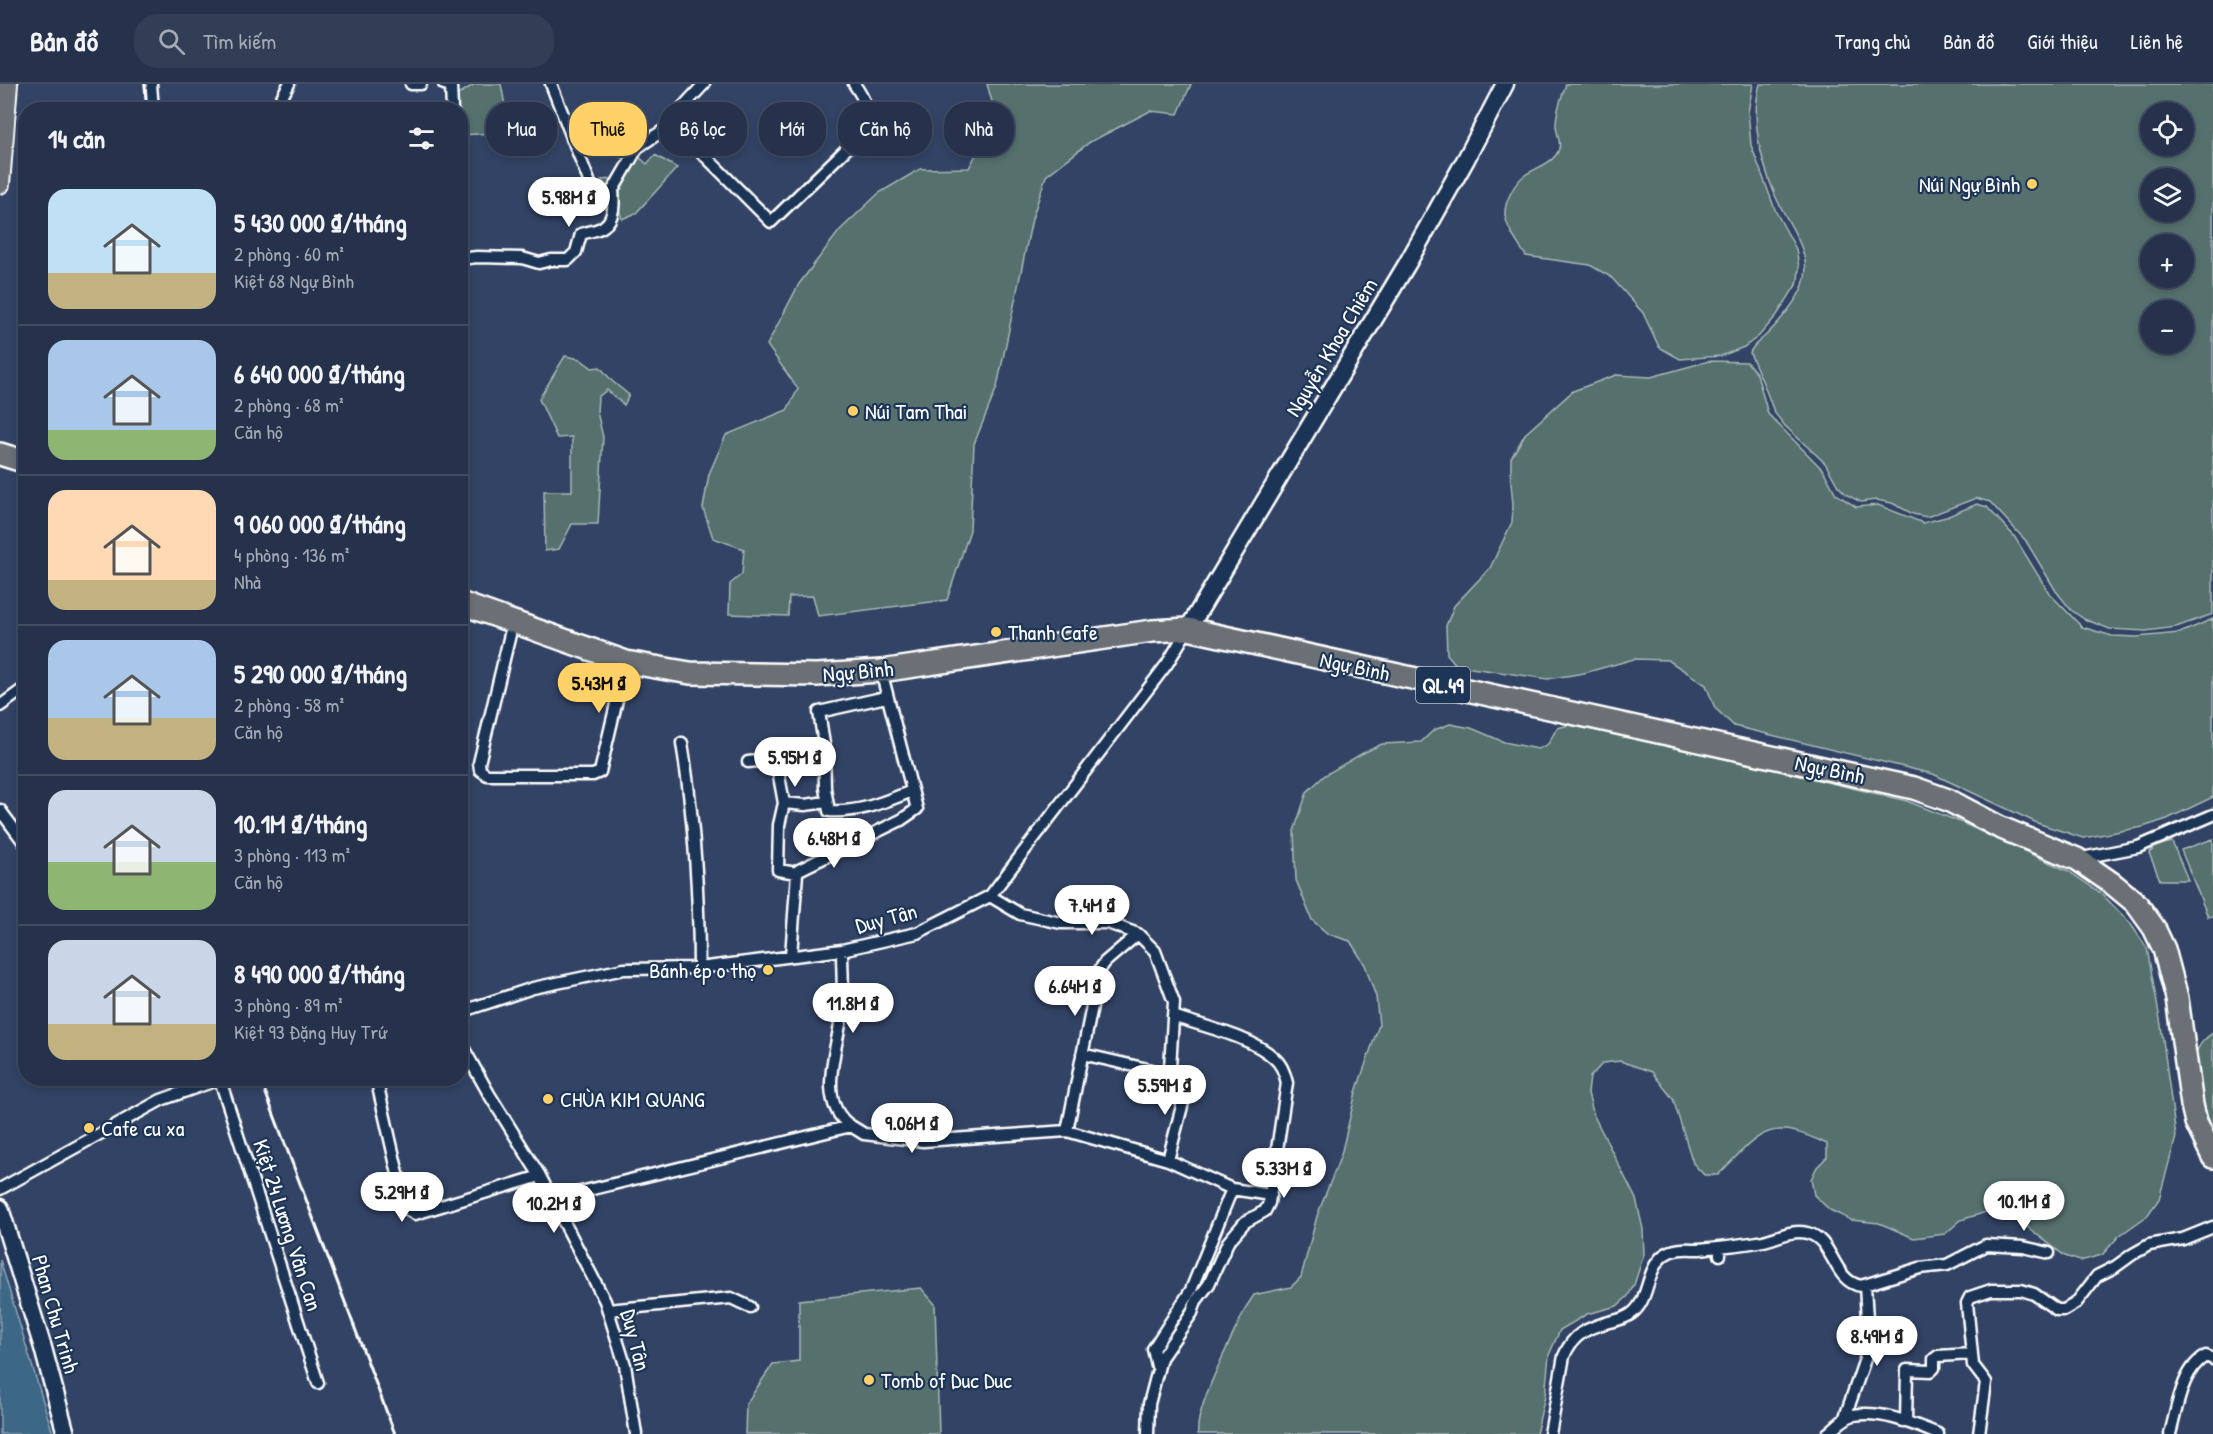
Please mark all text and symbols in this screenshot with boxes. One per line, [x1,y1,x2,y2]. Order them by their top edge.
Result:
search box [134,14,554,68]
text: Bản đồ [30,22,98,60]
icon: search [155,25,188,58]
text: Tìm kiếm [203,26,276,56]
text: Trang chủ [1835,27,1910,56]
text: Bản đồ [1943,27,1994,56]
text: Giới thiệu [2027,27,2098,56]
text: Liên hệ [2131,27,2183,56]
chip: Mua [486,102,557,156]
chip: Thuê [569,102,647,156]
chip: Bộ lọc [659,102,747,156]
chip: Mới [759,102,826,156]
chip: Căn hộ [838,102,932,156]
chip: Nhà [944,102,1014,156]
map controls [2140,102,2194,354]
button: locate [2140,102,2194,156]
text: 14 căn [48,121,105,156]
icon: filters [405,122,438,155]
button: layers [2140,168,2194,222]
place label: Núi Ngự Bình [1919,169,2020,199]
pin: 5.98M ₫ [514,177,624,228]
marker: Núi Ngự Bình [2025,177,2039,191]
text: 5.98M ₫ [542,183,596,210]
text: 5 430 000 ₫/tháng [234,205,407,240]
icon: home [96,213,168,285]
button: + [2140,234,2194,288]
text: 2 phòng · 60 m² [234,240,344,267]
text: Kiệt 68 Ngự Bình [234,267,354,294]
street label: Nguyễn Khoa Chiêm [1278,272,1384,422]
button: − [2140,300,2194,354]
text: 6 640 000 ₫/tháng [234,356,405,391]
icon: home [96,364,168,436]
text: 2 phòng · 68 m² [234,391,344,418]
place label: Núi Tam Thai [865,396,968,426]
marker: Núi Tam Thai [846,404,860,418]
text: Căn hộ [234,418,283,445]
text: 9 060 000 ₫/tháng [234,506,406,541]
icon: home [96,514,168,586]
text: 4 phòng · 136 m² [234,541,349,568]
text: Nhà [234,568,261,595]
place label: Thanh Cafe [1008,617,1098,647]
marker: Thanh Cafe [989,625,1003,639]
street label: Ngự Bình [1317,644,1393,688]
street label: Ngự Bình [822,653,894,689]
text: 5 290 000 ₫/tháng [234,656,407,691]
pin: 5.43M ₫ [544,663,654,714]
icon: home [96,664,168,736]
road number: QL.49 [1416,667,1470,703]
text: 5.43M ₫ [572,669,626,696]
text: 2 phòng · 58 m² [234,691,344,718]
text: Căn hộ [234,718,283,745]
pin: 5.95M ₫ [740,737,850,788]
text: 5.95M ₫ [768,743,822,770]
street label: Ngự Bình [1792,747,1868,791]
text: 10.1M ₫/tháng [234,806,367,841]
icon: home [96,814,168,886]
pin: 6.48M ₫ [779,818,889,869]
text: 6.48M ₫ [807,824,861,851]
text: 3 phòng · 113 m² [234,841,350,868]
text: Căn hộ [234,868,283,895]
pin: 7.4M ₫ [1043,885,1141,936]
text: 7.4M ₫ [1069,891,1115,918]
street label: Duy Tân [852,895,920,941]
place label: Bánh ép o thọ [649,955,756,985]
text: 8 490 000 ₫/tháng [234,956,405,991]
marker: Bánh ép o thọ [761,963,775,977]
icon: home [96,964,168,1036]
pin: 6.64M ₫ [1020,966,1130,1017]
text: 6.64M ₫ [1048,972,1102,999]
pin: 11.8M ₫ [798,983,908,1034]
text: 11.8M ₫ [827,989,879,1016]
text: 3 phòng · 89 m² [234,991,343,1018]
text: Kiệt 93 Đặng Huy Trứ [234,1018,386,1045]
pin: 5.59M ₫ [1110,1065,1220,1116]
text: 5.59M ₫ [1138,1071,1192,1098]
place label: CHÙA KIM QUANG [560,1084,705,1114]
marker: CHÙA KIM QUANG [541,1092,555,1106]
pin: 9.06M ₫ [857,1103,967,1154]
text: 9.06M ₫ [885,1109,939,1136]
place label: Cafe cu xa [101,1113,185,1143]
marker: Cafe cu xa [82,1121,96,1135]
street label: Kiệt 24 Lương Văn Can [246,1135,330,1315]
pin: 5.33M ₫ [1229,1148,1339,1199]
text: 5.33M ₫ [1256,1154,1312,1181]
pin: 5.29M ₫ [347,1172,457,1223]
text: 5.29M ₫ [375,1178,429,1205]
pin: 10.1M ₫ [1969,1181,2079,1232]
pin: 10.2M ₫ [499,1183,609,1234]
text: 10.1M ₫ [1997,1187,2051,1214]
text: 10.2M ₫ [526,1189,582,1216]
street label: Phan Chu Trinh [25,1251,87,1377]
street label: Duy Tân [613,1306,659,1374]
pin: 8.49M ₫ [1822,1316,1932,1367]
text: 8.49M ₫ [1850,1322,1904,1349]
place label: Tomb of Duc Duc [881,1365,1012,1395]
marker: Tomb of Duc Duc [862,1373,876,1387]

